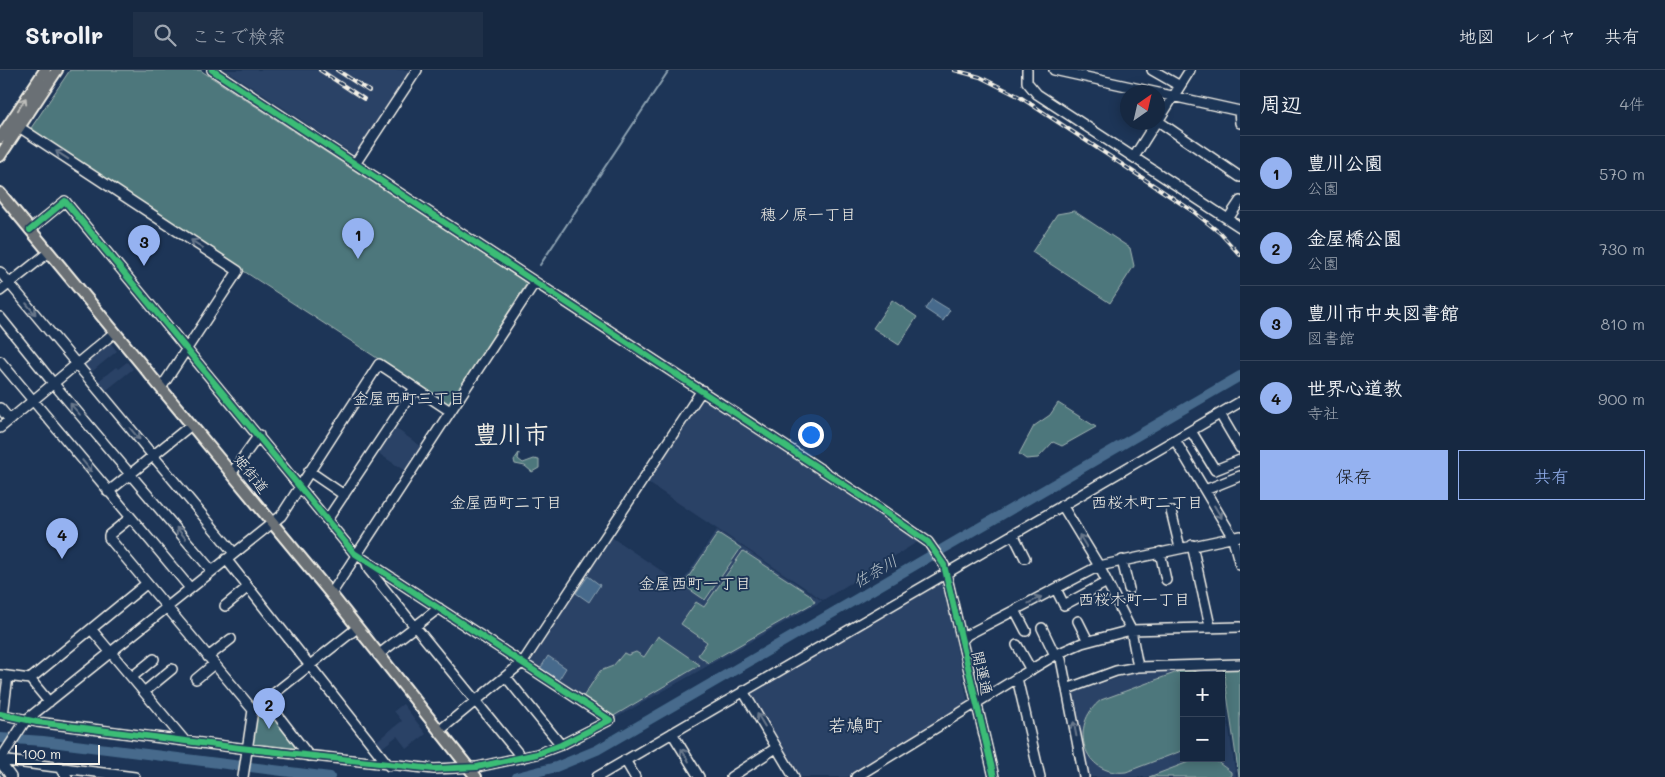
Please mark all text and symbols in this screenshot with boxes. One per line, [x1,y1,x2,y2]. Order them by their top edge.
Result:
search box [133,12,483,57]
text: Strollr [25,19,103,50]
icon: search [151,21,179,49]
text: ここで検索 [191,23,286,48]
text: 地図 [1459,24,1495,48]
text: レイヤ [1523,24,1576,48]
text: 共有 [1604,24,1640,48]
north arrow [1120,85,1165,130]
text: 周辺 [1260,90,1302,117]
text: 4件 [1620,93,1645,114]
one-way arrow [17,97,27,111]
one-way arrow [55,150,69,160]
text: 豊川公園 [1307,150,1383,175]
text: 1 [1272,163,1280,184]
text: 570 m [1599,163,1645,184]
text: 公園 [1307,177,1339,198]
district label: 穂ノ原一丁目 [760,203,856,224]
pin: 1 [342,218,374,259]
pin: 3 [128,225,160,266]
text: 金屋橋公園 [1307,225,1402,250]
text: 2 [1272,238,1280,259]
text: 730 m [1599,238,1645,259]
one-way arrow [191,239,205,249]
text: 公園 [1307,252,1339,273]
text: 豊川市中央図書館 [1307,300,1459,325]
one-way arrow [26,302,37,315]
text: 3 [1271,313,1281,334]
text: 810 m [1600,313,1645,334]
text: 図書館 [1307,327,1355,348]
text: 世界心道教 [1307,375,1402,400]
district label: 金屋西町三丁目 [353,387,465,408]
text: 4 [1271,388,1281,409]
text: 900 m [1598,388,1645,409]
text: 寺社 [1307,402,1339,423]
one-way arrow [70,403,81,416]
district label: 豊川市 [473,417,549,449]
your location [798,422,824,448]
one-way arrow [129,427,140,440]
street label: 姫街道 [230,450,274,497]
button: 保存 [1260,450,1448,500]
button: 共有 [1458,450,1645,500]
one-way arrow [81,460,92,473]
district label: 金屋西町二丁目 [450,491,562,512]
district label: 西桜木町二丁目 [1091,491,1203,512]
one-way arrow [1213,504,1223,518]
pin: 4 [46,518,78,559]
one-way arrow [175,527,186,540]
one-way arrow [1078,534,1088,548]
water label: 佐奈川 [849,549,901,592]
district label: 金屋西町一丁目 [639,572,751,593]
district label: 西桜木町一丁目 [1078,588,1190,609]
one-way arrow [1027,595,1042,604]
street label: 開運通 [968,649,998,697]
map controls [1180,672,1225,762]
button: + [1180,672,1225,717]
pin: 2 [253,688,285,729]
district label: 若鳩町 [828,713,882,737]
one-way arrow [755,714,765,728]
button: − [1180,717,1225,762]
one-way arrow [1070,722,1079,738]
scale bar [15,742,100,765]
text: 100 m [22,744,61,763]
one-way arrow [680,748,690,762]

